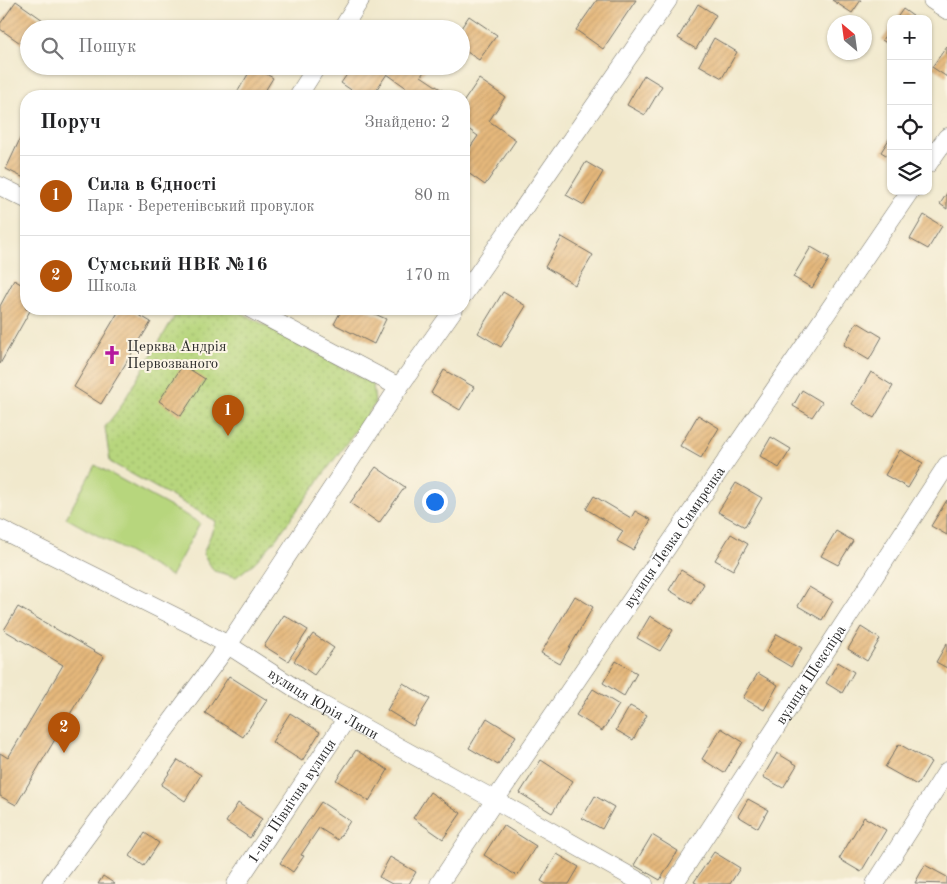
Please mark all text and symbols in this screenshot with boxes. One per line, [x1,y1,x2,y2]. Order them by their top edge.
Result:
north arrow [827,15,872,60]
map controls [887,15,932,195]
button: + [887,15,932,60]
search box [20,20,470,75]
icon: search [38,34,66,62]
text: Пошук [78,38,136,57]
button: − [887,60,932,105]
button: locate [887,105,932,150]
text: Поруч [40,112,101,133]
text: Знайдено: 2 [365,115,450,131]
button: layers [887,150,932,195]
text: Сила в Єдності [87,176,216,195]
text: 1 [51,188,61,204]
text: 80 m [414,188,450,204]
text: Парк · Веретенівський провулок [87,199,315,215]
text: Сумський НВК №16 [87,256,268,275]
text: 2 [51,268,61,284]
text: 170 m [405,268,450,284]
text: Школа [87,279,137,295]
place label: Церква Андрія Первозваного [127,340,227,372]
church icon: Церква Андрія Первозваного [101,344,123,366]
pin: 1 [212,395,244,436]
street label: вулиця Левка Симиренка [622,464,729,612]
your location [422,489,448,515]
street label: вулиця Шекспіра [774,623,850,728]
street label: вулиця Юрія Липи [265,667,380,743]
pin: 2 [48,712,80,753]
street label: 1-ша Північна вулиця [246,737,340,867]

